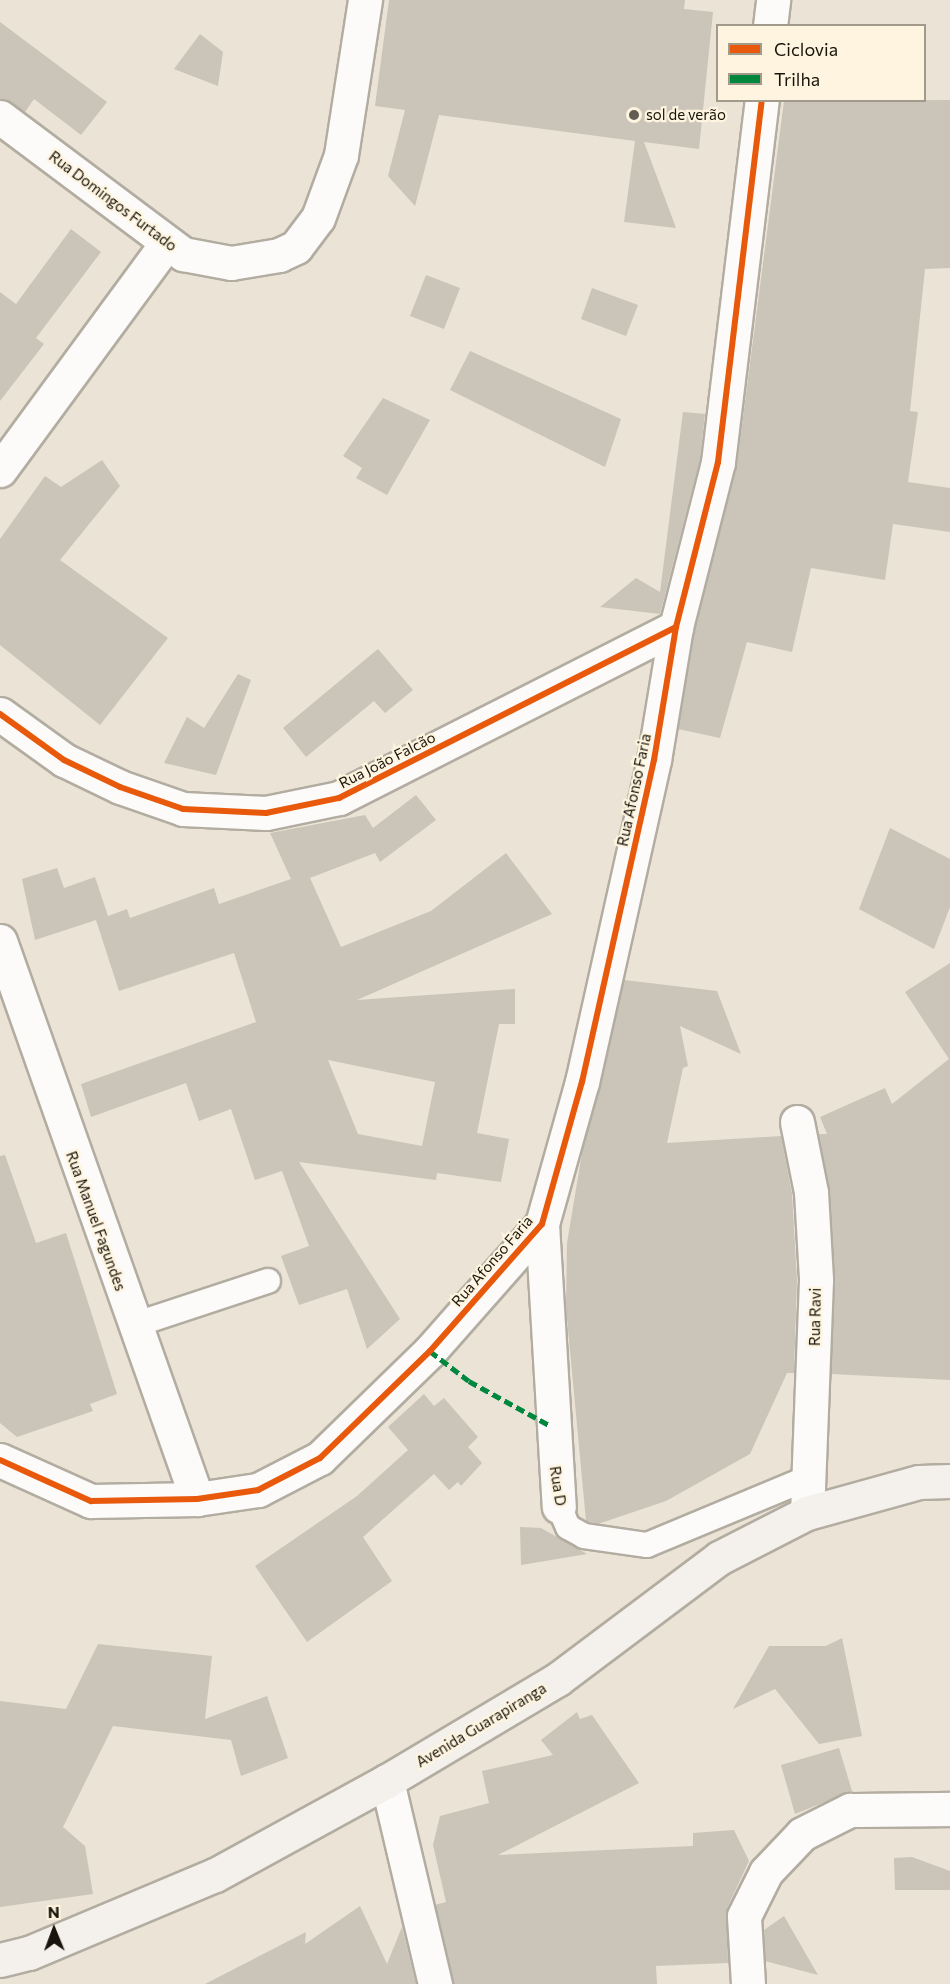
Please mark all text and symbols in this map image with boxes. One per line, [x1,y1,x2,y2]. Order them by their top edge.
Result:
legend [716,24,926,102]
text: Ciclovia [774,38,838,60]
text: Trilha [774,68,820,90]
place label: sol de verão [646,106,726,124]
marker: sol de verão [627,108,641,122]
street label: Rua Domingos Furtado [45,147,181,255]
street label: Rua João Falcão [336,728,438,792]
street label: Rua Afonso Faria [613,732,655,848]
street label: Rua Manuel Fagundes [62,1149,130,1293]
street label: Rua Afonso Faria [448,1212,536,1310]
street label: Rua Ravi [805,1288,825,1346]
street label: Rua D [546,1465,570,1507]
street label: Avenida Guarapiranga [413,1679,549,1771]
north arrow [24,1900,84,1960]
text: N [48,1902,60,1921]

